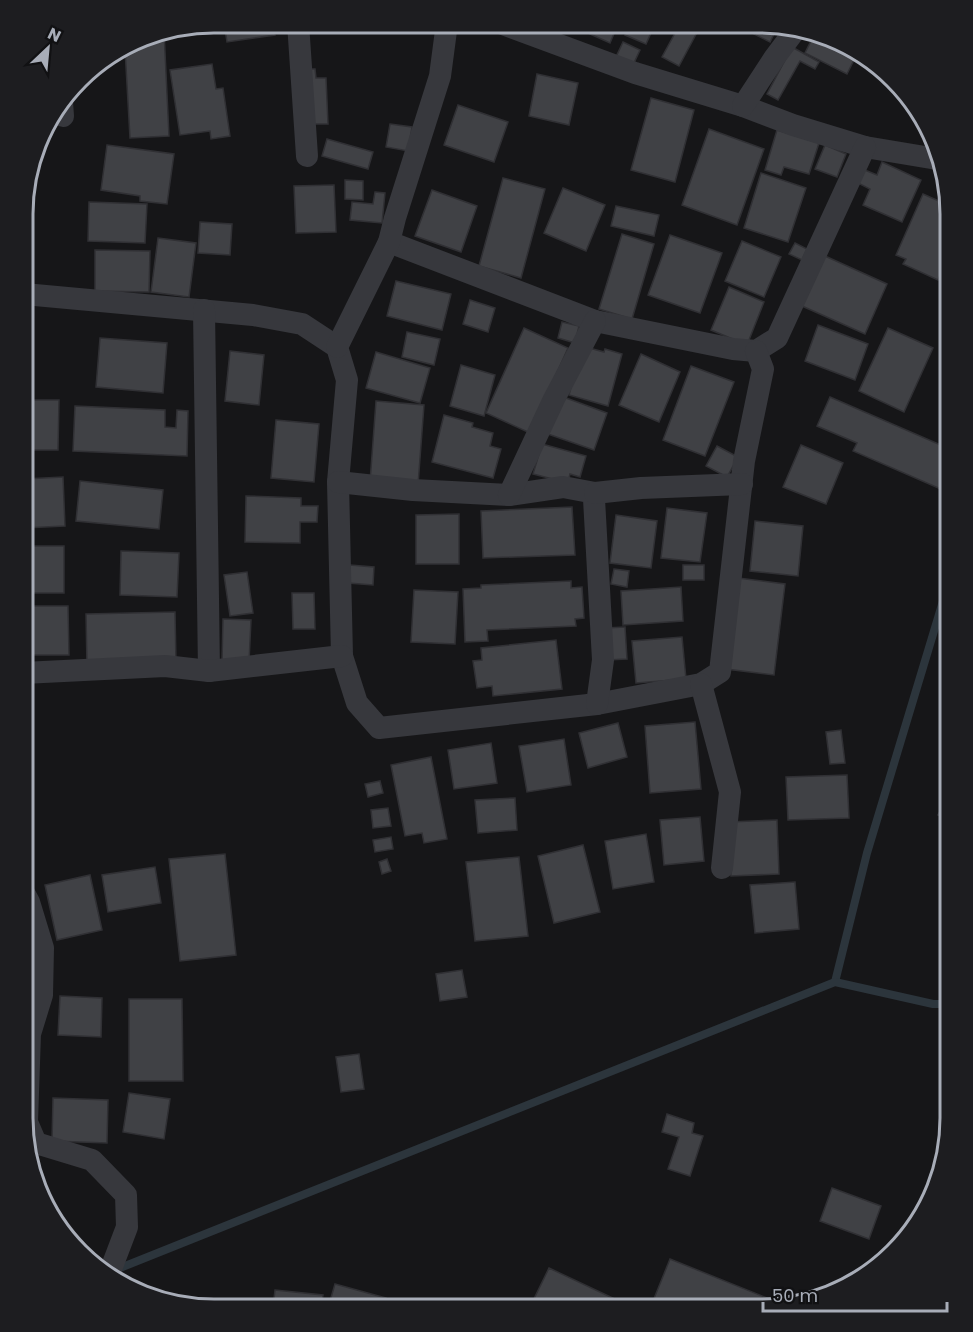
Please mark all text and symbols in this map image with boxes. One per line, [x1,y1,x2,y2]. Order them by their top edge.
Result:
north arrow [18,18,78,78]
text: N [44,22,65,48]
scale bar [763,1275,948,1313]
text: 50 m [772,1283,818,1308]

